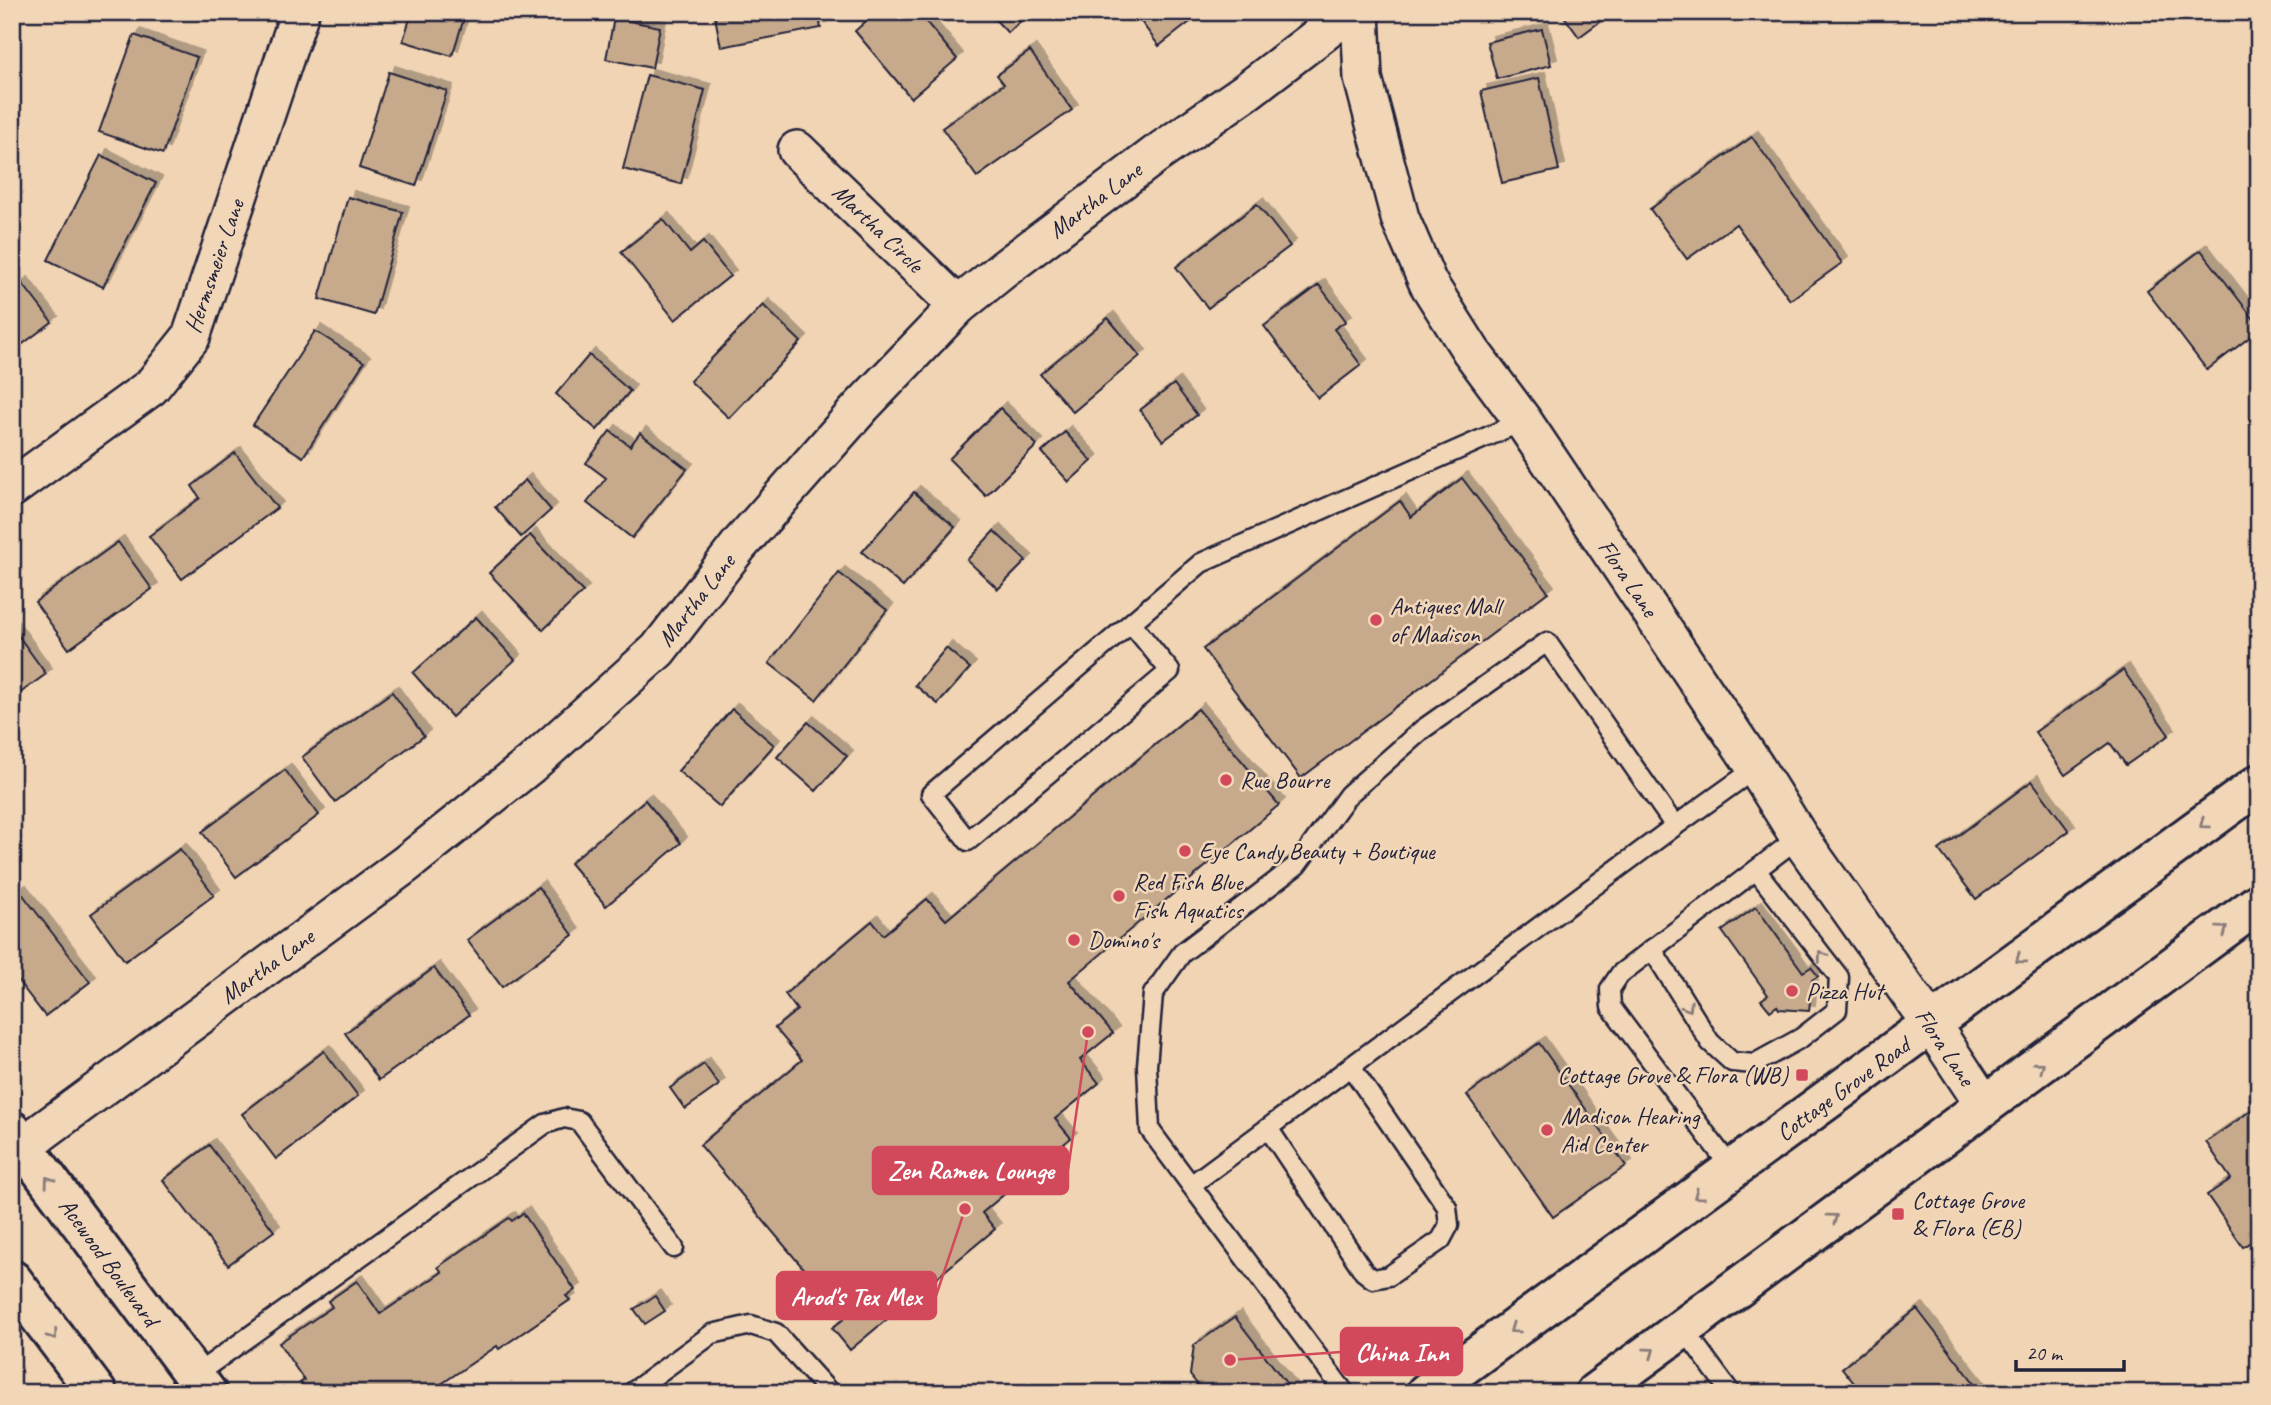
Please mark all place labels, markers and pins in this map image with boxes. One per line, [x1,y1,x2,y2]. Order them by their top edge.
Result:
place label: Antiques Mall of Madison [1390,591,1505,649]
marker: Antiques Mall of Madison [1368,612,1384,628]
place label: Rue Bourre [1240,765,1332,795]
marker: Rue Bourre [1218,772,1234,788]
place label: Eye Candy Beauty + Boutique [1199,836,1437,866]
marker: Eye Candy Beauty + Boutique [1177,843,1193,859]
place label: Red Fish Blue Fish Aquatics [1133,867,1244,925]
marker: Red Fish Blue Fish Aquatics [1111,888,1127,904]
place label: Domino's [1088,925,1162,955]
marker: Domino's [1066,932,1082,948]
place label: Pizza Hut [1806,976,1886,1006]
marker: Pizza Hut [1784,983,1800,999]
place label: Cottage Grove & Flora (WB) [1557,1060,1789,1090]
marker: Cottage Grove & Flora (WB) [1794,1067,1810,1083]
place label: Madison Hearing Aid Center [1561,1101,1701,1159]
marker: Madison Hearing Aid Center [1539,1122,1555,1138]
callout: Zen Ramen Lounge [873,1147,1068,1194]
place label: Cottage Grove & Flora (EB) [1912,1185,2026,1243]
marker: Cottage Grove & Flora (EB) [1890,1206,1906,1222]
callout: Arod's Tex Mex [777,1272,936,1319]
callout: China Inn [1341,1328,1462,1375]

